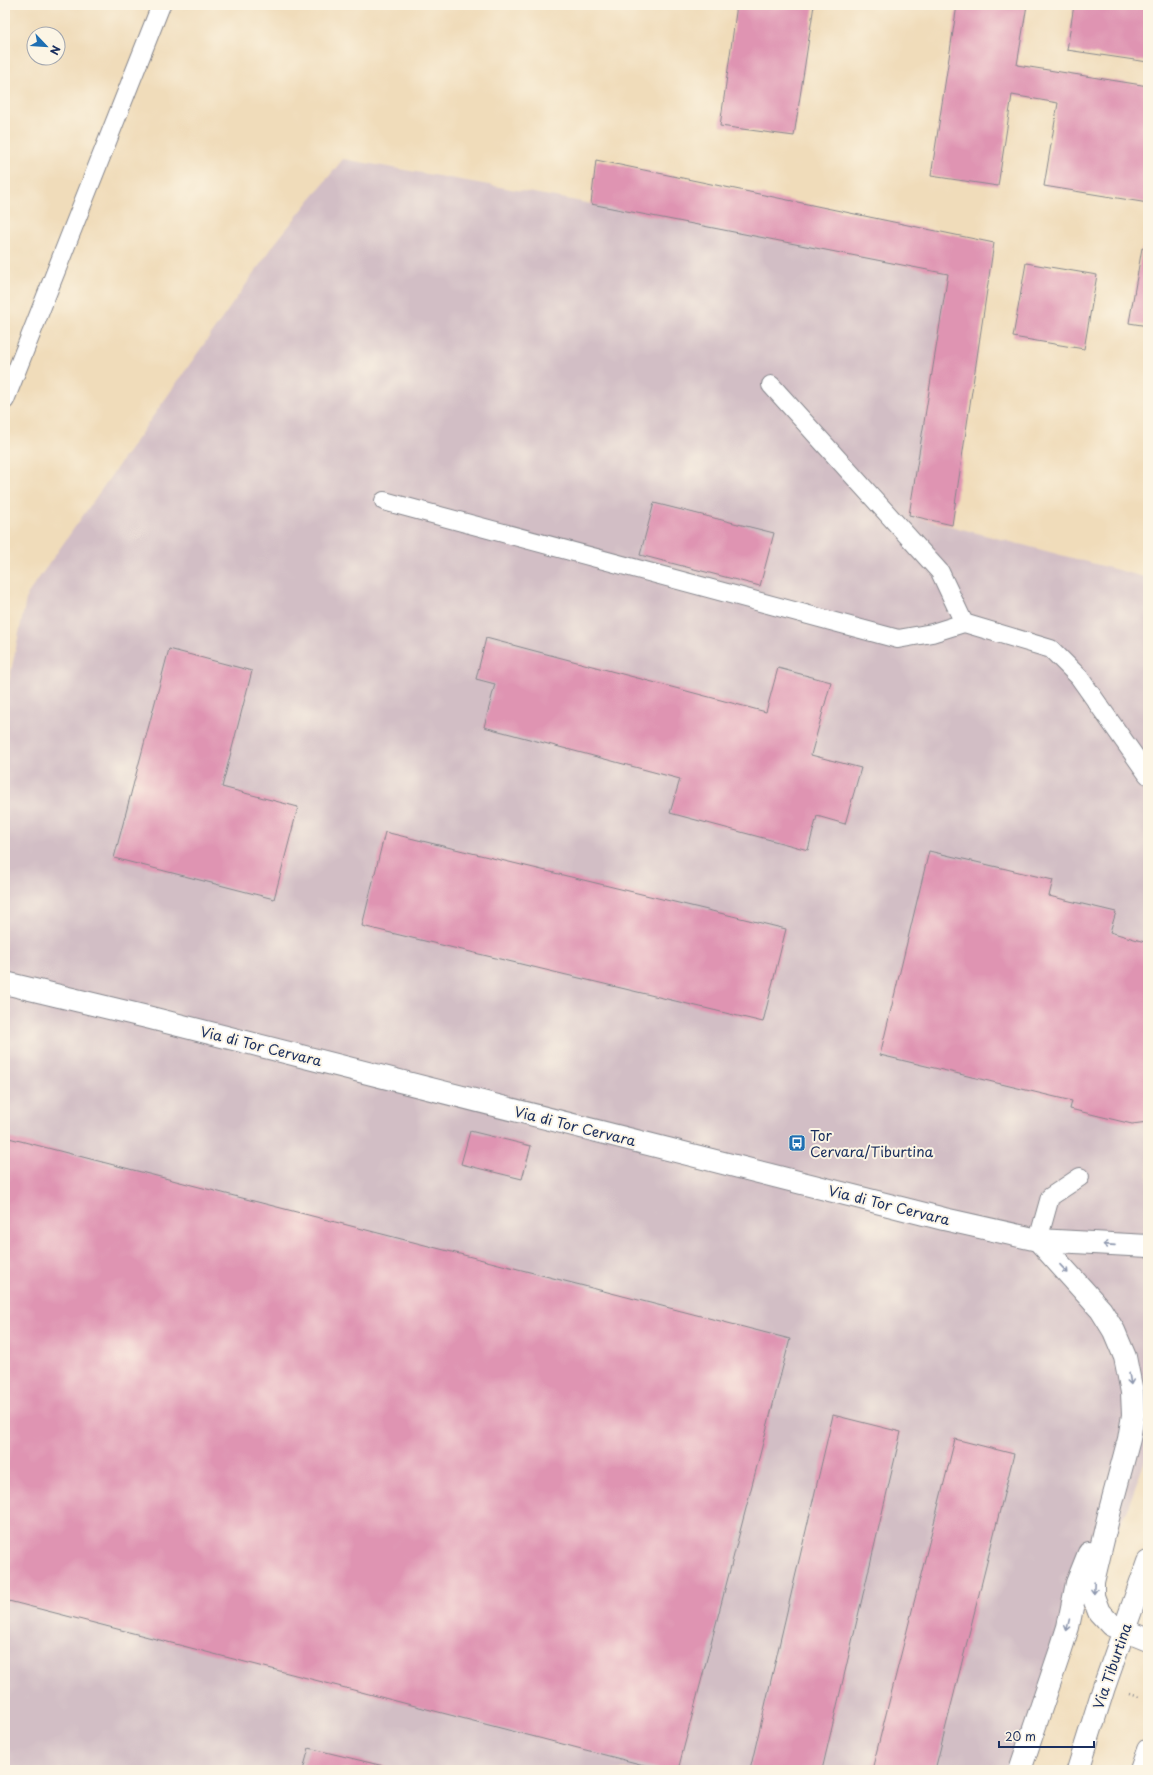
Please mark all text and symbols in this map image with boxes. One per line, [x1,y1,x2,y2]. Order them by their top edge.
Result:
north arrow [26,26,66,66]
text: N [46,43,65,58]
street label: Via di Tor Cervara [198,1021,324,1071]
street label: Via di Tor Cervara [512,1101,638,1151]
place label: Tor Cervara/Tiburtina [810,1125,934,1162]
bus stop icon: Tor Cervara/Tiburtina [787,1133,807,1153]
street label: Via di Tor Cervara [826,1180,952,1230]
one-way arrow [1103,1241,1116,1249]
one-way arrow [1059,1264,1069,1274]
one-way arrow [1126,1372,1134,1385]
one-way arrow [1090,1581,1097,1594]
one-way arrow [1064,1618,1072,1631]
street label: Via Tiburtina [1087,1620,1137,1712]
scale bar [999,1723,1094,1749]
text: 20 m [1005,1727,1036,1745]

